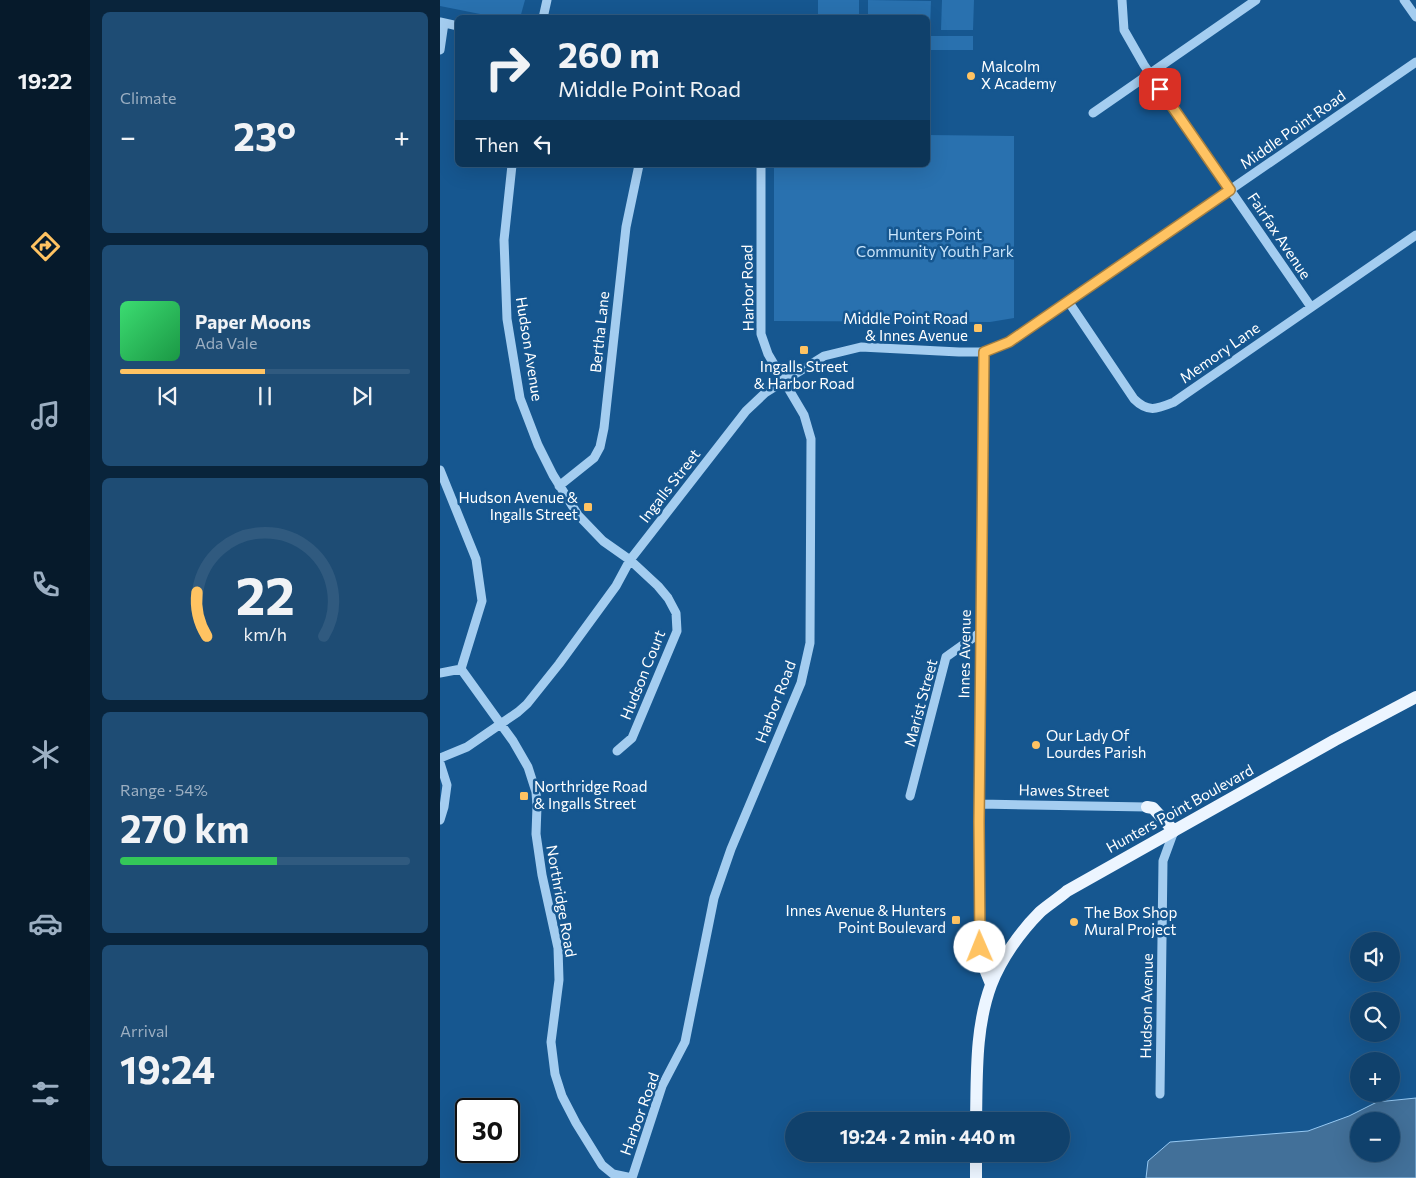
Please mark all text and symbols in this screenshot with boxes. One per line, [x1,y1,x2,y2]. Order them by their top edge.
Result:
text: 260 m [558,32,660,75]
icon: right [475,35,540,100]
place label: Malcolm X Academy [981,57,1057,92]
text: 19:22 [18,67,72,94]
pin [1139,68,1181,110]
marker: Malcolm X Academy [965,70,977,82]
text: Middle Point Road [558,75,741,102]
icon: arrive [1146,75,1174,103]
street label: Middle Point Road [1236,86,1349,172]
text: Climate [120,88,176,107]
text: 23° [233,112,296,159]
text: − [120,119,136,153]
text: + [394,119,410,153]
icon: left [529,130,557,158]
text: Then [475,133,519,156]
street label: Fairfax Avenue [1244,189,1315,282]
park label: Hunters Point Community Youth Park [856,225,1014,260]
icon: directions [28,229,63,264]
street label: Harbor Road [737,244,757,332]
street label: Bertha Lane [586,290,612,374]
street label: Hudson Avenue [513,295,547,402]
place label: Middle Point Road & Innes Avenue [843,309,968,344]
text: Paper Moons [195,310,311,333]
street label: Memory Lane [1176,318,1263,386]
marker: Middle Point Road & Innes Avenue [972,322,984,334]
text: Ada Vale [195,333,257,352]
marker: Ingalls Street & Harbor Road [798,344,810,356]
place label: Ingalls Street & Harbor Road [754,357,854,392]
icon: previous [154,382,182,410]
icon: pause [251,382,279,410]
icon: next [348,382,376,410]
icon: music [28,398,63,433]
street label: Ingalls Street [635,445,704,526]
place label: Hudson Avenue & Ingalls Street [459,488,578,523]
marker: Hudson Avenue & Ingalls Street [582,501,594,513]
text: 22 [235,562,295,626]
icon: phone [28,567,63,602]
street label: Innes Avenue [954,609,974,699]
text: km/h [243,623,287,645]
street label: Hudson Court [616,627,668,722]
street label: Marist Street [900,657,940,749]
street label: Harbor Road [751,658,799,745]
place label: Our Lady Of Lourdes Parish [1046,726,1146,761]
icon: climate [28,737,63,772]
marker: Our Lady Of Lourdes Parish [1030,739,1042,751]
street label: Hunters Point Boulevard [1103,760,1256,856]
place label: Northridge Road & Ingalls Street [534,777,647,812]
text: Range · 54% [120,780,208,799]
street label: Hawes Street [1019,780,1110,800]
marker: Northridge Road & Ingalls Street [518,790,530,802]
text: 270 km [120,804,250,851]
street label: Northridge Road [543,843,581,958]
place label: Innes Avenue & Hunters Point Boulevard [786,901,946,936]
place label: The Box Shop Mural Project [1084,903,1178,938]
icon: car [28,906,63,941]
marker: Innes Avenue & Hunters Point Boulevard [950,914,962,926]
marker: The Box Shop Mural Project [1068,916,1080,928]
position arrow [953,920,1005,972]
map controls [1350,932,1400,1162]
button: sound [1350,932,1400,982]
street label: Hudson Avenue [1136,953,1156,1059]
button: search [1350,992,1400,1042]
text: Arrival [120,1021,168,1040]
text: 19:24 [120,1045,215,1092]
button: + [1350,1052,1400,1102]
street label: Harbor Road [616,1070,662,1158]
icon: filters [28,1076,63,1111]
speed limit sign: 30 [455,1098,520,1163]
button: − [1350,1112,1400,1162]
text: 19:24 · 2 min · 440 m [840,1125,1015,1148]

